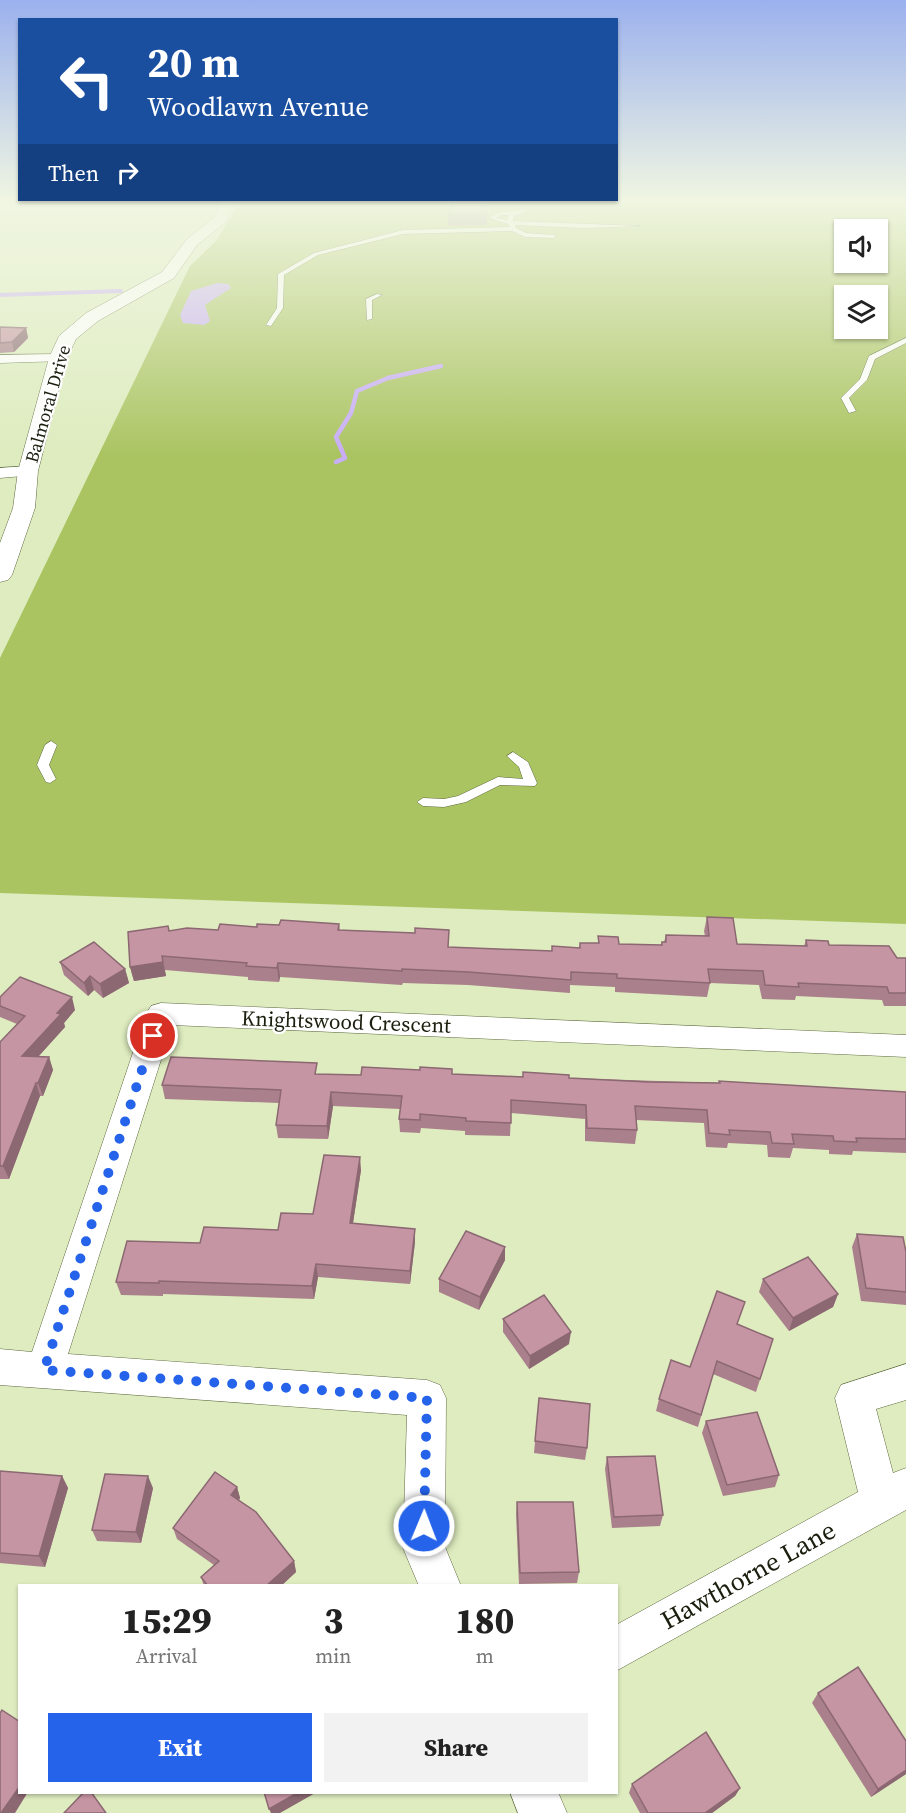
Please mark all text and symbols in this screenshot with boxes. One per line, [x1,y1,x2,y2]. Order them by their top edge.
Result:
text: 20 m [147,33,240,91]
icon: left [48,42,126,120]
text: Woodlawn Avenue [147,88,369,125]
icon: right [111,156,144,189]
text: Then [48,158,99,188]
map controls [834,219,888,339]
button: sound [834,219,888,273]
button: layers [834,285,888,339]
street label: Balmoral Drive [19,342,76,466]
street label: Knightswood Crescent [241,1003,452,1040]
pin [127,1010,178,1061]
icon: arrive [136,1019,169,1052]
position arrow [392,1494,456,1558]
street label: Hawthorne Lane [654,1512,842,1638]
text: 15:29 [122,1596,212,1645]
text: 3 [323,1596,343,1645]
text: 180 [455,1596,514,1645]
text: Arrival [136,1642,198,1670]
text: min [315,1642,351,1670]
text: m [476,1642,494,1670]
button: Exit [48,1713,312,1782]
button: Share [324,1713,588,1782]

